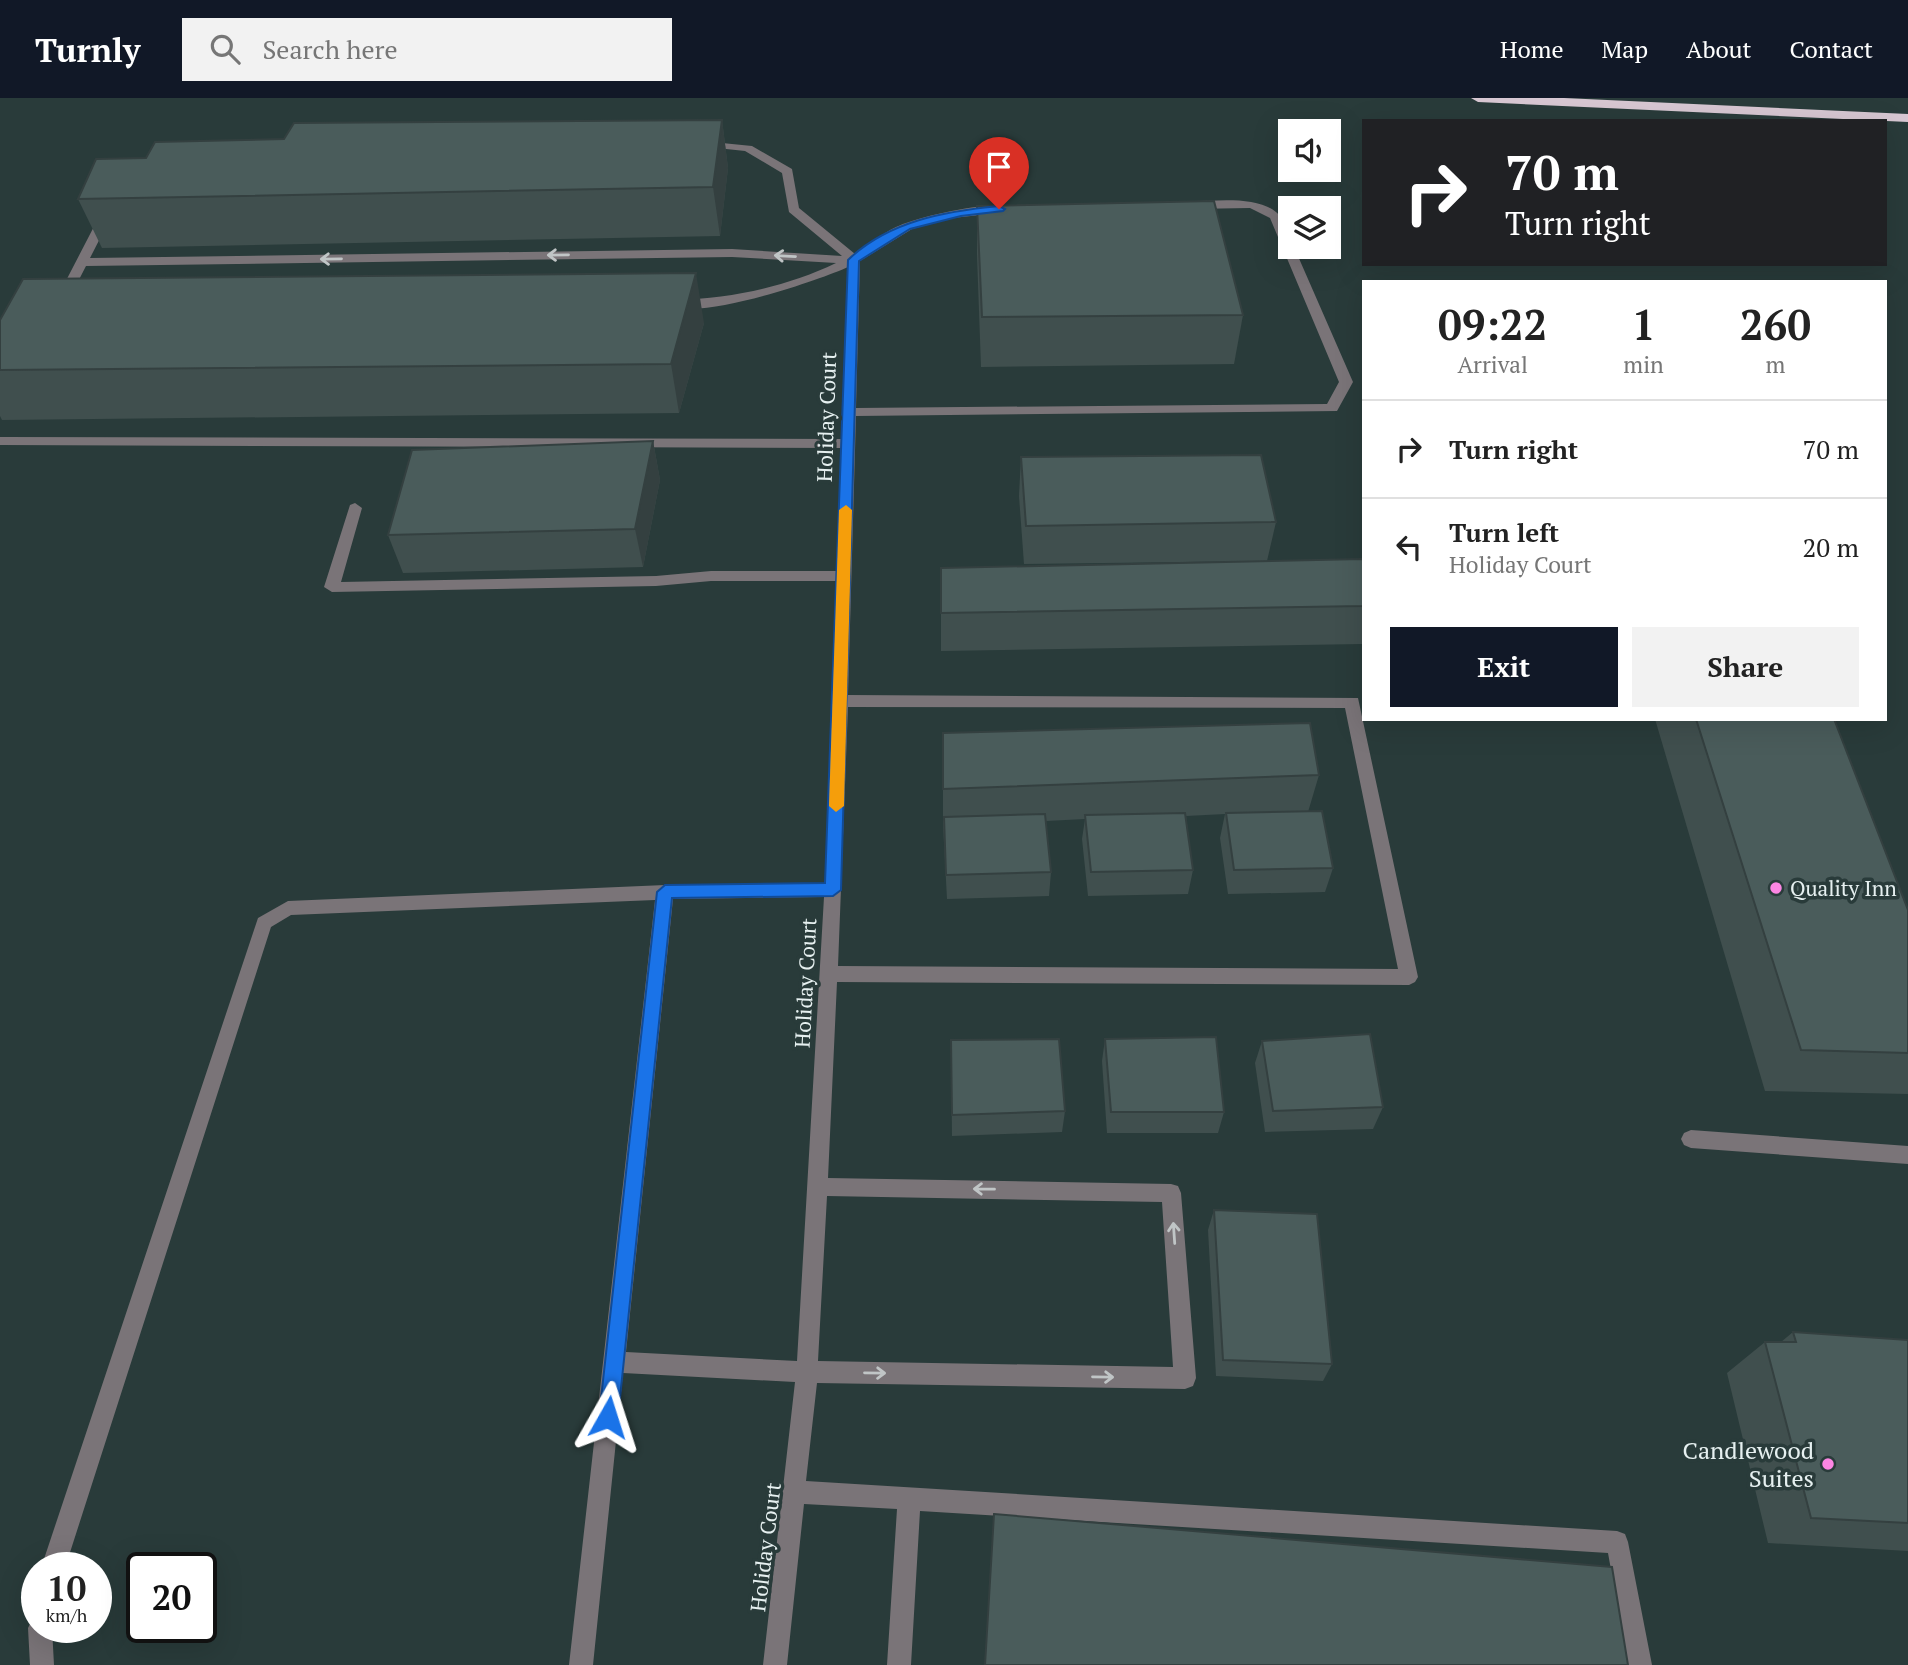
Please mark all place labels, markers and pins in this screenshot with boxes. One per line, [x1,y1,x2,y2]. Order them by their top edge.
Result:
pin [969,137,1029,209]
place label: Quality Inn [1790,874,1897,902]
marker: Quality Inn [1768,880,1784,896]
place label: Candlewood Suites [1683,1434,1814,1494]
marker: Candlewood Suites [1820,1456,1836,1472]

